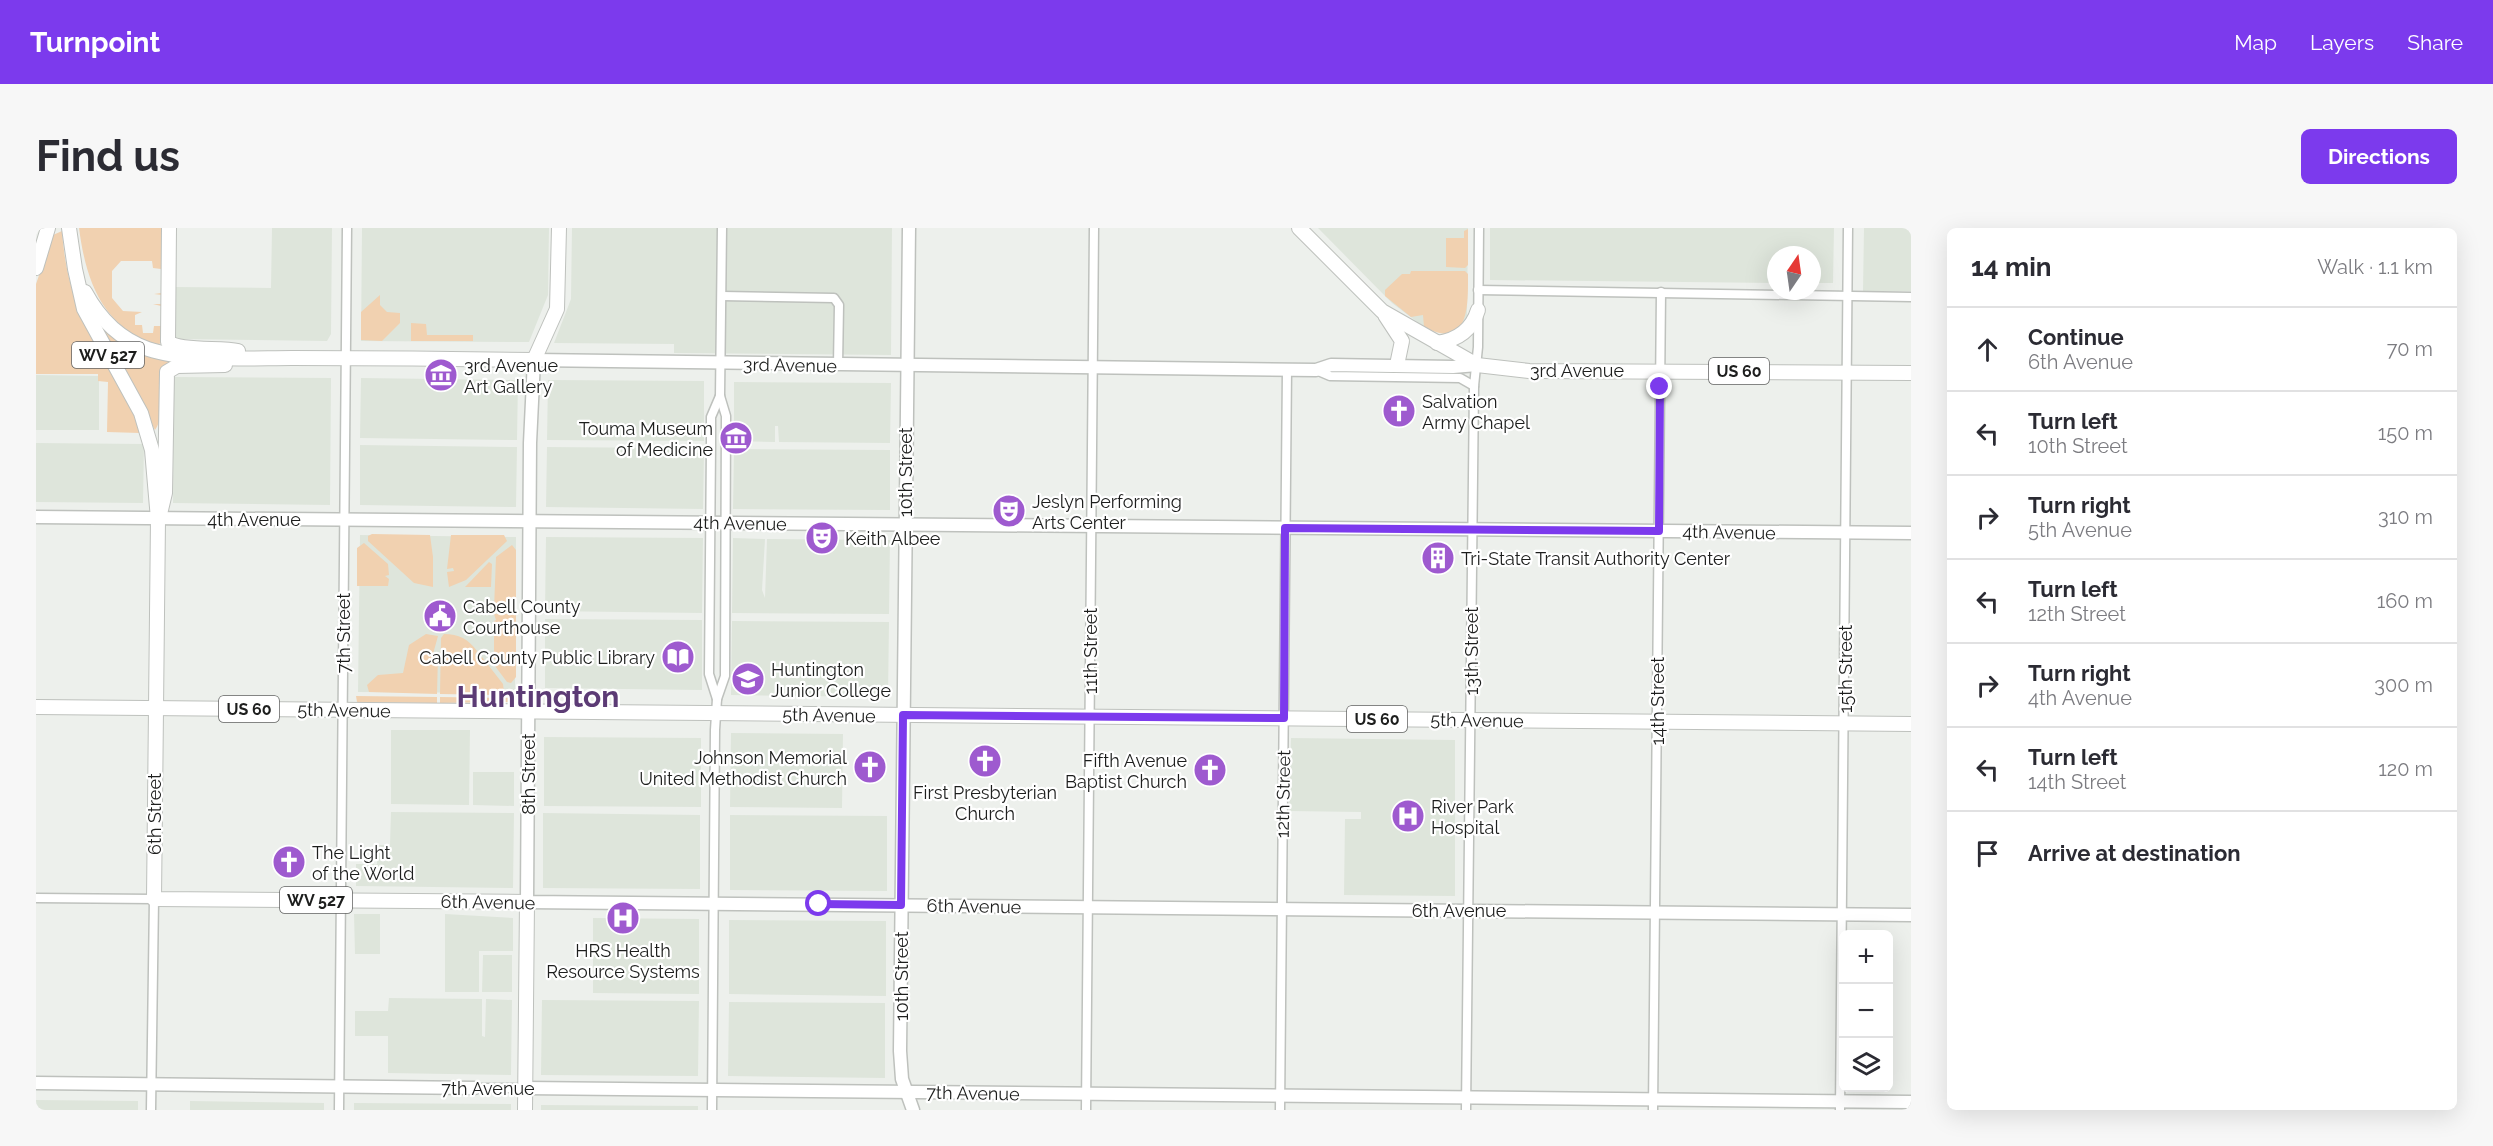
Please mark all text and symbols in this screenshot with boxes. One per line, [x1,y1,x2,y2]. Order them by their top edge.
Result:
text: Turnpoint [30,26,160,59]
text: Map [2234,30,2277,55]
text: Layers [2310,30,2374,55]
text: Share [2407,30,2463,55]
button: Directions [2301,129,2457,184]
text: Find us [36,132,180,181]
north arrow [1767,246,1821,300]
text: 14 min [1971,252,2051,282]
text: Walk · 1.1 km [2317,255,2433,279]
text: Continue [2028,324,2124,350]
icon: ahead [1971,333,2004,366]
text: 70 m [2387,337,2433,361]
road number: WV 527 [72,342,144,368]
text: 6th Avenue [2028,350,2133,374]
street label: 3rd Avenue [743,354,838,376]
place label: 3rd Avenue Art Gallery [464,355,559,397]
museum icon: 3rd Avenue Art Gallery [423,357,459,393]
road number: US 60 [1709,358,1769,384]
street label: 3rd Avenue [1530,360,1624,381]
route end [1646,373,1672,399]
place label: Salvation Army Chapel [1422,391,1530,433]
church icon: Salvation Army Chapel [1381,393,1417,429]
text: Turn left [2028,408,2118,434]
icon: left [1971,417,2004,450]
place label: Touma Museum of Medicine [579,418,713,460]
museum icon: Touma Museum of Medicine [718,420,754,456]
text: 150 m [2378,421,2433,445]
street label: 10th Street [895,427,916,517]
text: 10th Street [2028,434,2128,458]
place label: Jeslyn Performing Arts Center [1032,491,1182,533]
text: Turn right [2028,492,2131,518]
theatre icon: Jeslyn Performing Arts Center [991,493,1027,529]
icon: right [1971,501,2004,534]
text: 310 m [2378,505,2433,529]
street label: 4th Avenue [207,509,301,530]
street label: 4th Avenue [693,512,787,534]
text: 5th Avenue [2028,518,2132,542]
theatre icon: Keith Albee [804,520,840,556]
street label: 4th Avenue [1682,521,1776,543]
place label: Keith Albee [845,528,941,549]
building icon: Tri-State Transit Authority Center [1420,540,1456,576]
place label: Tri-State Transit Authority Center [1461,548,1731,569]
text: Turn left [2028,576,2118,602]
icon: left [1971,585,2004,618]
text: 160 m [2377,589,2433,613]
street label: 7th Street [333,593,354,673]
place label: Cabell County Courthouse [463,596,581,638]
public building icon: Cabell County Courthouse [422,598,458,634]
text: 12th Street [2028,602,2126,626]
street label: 13th Street [1461,607,1482,695]
street label: 11th Street [1080,608,1101,694]
street label: 15th Street [1835,625,1856,713]
library icon: Cabell County Public Library [660,639,696,675]
place label: Cabell County Public Library [419,647,655,668]
street label: 14th Street [1647,657,1668,745]
place label: Huntington Junior College [771,659,891,701]
text: Turn right [2028,660,2131,686]
school or university icon: Huntington Junior College [730,661,766,697]
icon: right [1971,669,2004,702]
text: 300 m [2374,673,2433,697]
district label: Huntington [457,679,619,714]
text: 4th Avenue [2028,686,2132,710]
road number: US 60 [219,696,279,722]
street label: 5th Avenue [297,699,391,721]
street label: 5th Avenue [782,704,876,726]
road number: US 60 [1347,706,1407,732]
street label: 5th Avenue [1430,709,1524,731]
street label: 8th Street [518,733,539,815]
church icon: First Presbyterian Church [967,743,1003,779]
text: Turn left [2028,744,2118,770]
place label: Johnson Memorial United Methodist Church [639,747,847,789]
church icon: Johnson Memorial United Methodist Church [852,749,888,785]
place label: Fifth Avenue Baptist Church [1065,750,1187,792]
street label: 12th Street [1272,750,1294,838]
church icon: Fifth Avenue Baptist Church [1192,752,1228,788]
icon: left [1971,753,2004,786]
text: 120 m [2378,757,2433,781]
text: 14th Street [2028,770,2126,794]
street label: 6th Street [144,773,165,855]
place label: First Presbyterian Church [913,782,1057,824]
place label: River Park Hospital [1431,796,1514,838]
hospital icon: River Park Hospital [1390,798,1426,834]
icon: arrive [1971,837,2004,870]
text: Arrive at destination [2028,840,2241,866]
place label: The Light of the World [312,842,415,884]
church icon: The Light of the World [271,844,307,880]
road number: WV 527 [280,887,352,913]
route start [805,890,831,916]
street label: 6th Avenue [441,891,536,913]
street label: 6th Avenue [927,895,1022,917]
hospital icon: HRS Health Resource Systems [605,900,641,936]
street label: 6th Avenue [1412,900,1507,921]
map controls [1839,930,1893,1092]
button: + [1839,930,1893,984]
street label: 10th Street [891,931,912,1021]
place label: HRS Health Resource Systems [546,940,700,982]
button: − [1839,984,1893,1038]
button: layers [1839,1038,1893,1092]
street label: 7th Avenue [441,1078,535,1099]
street label: 7th Avenue [926,1082,1020,1104]

